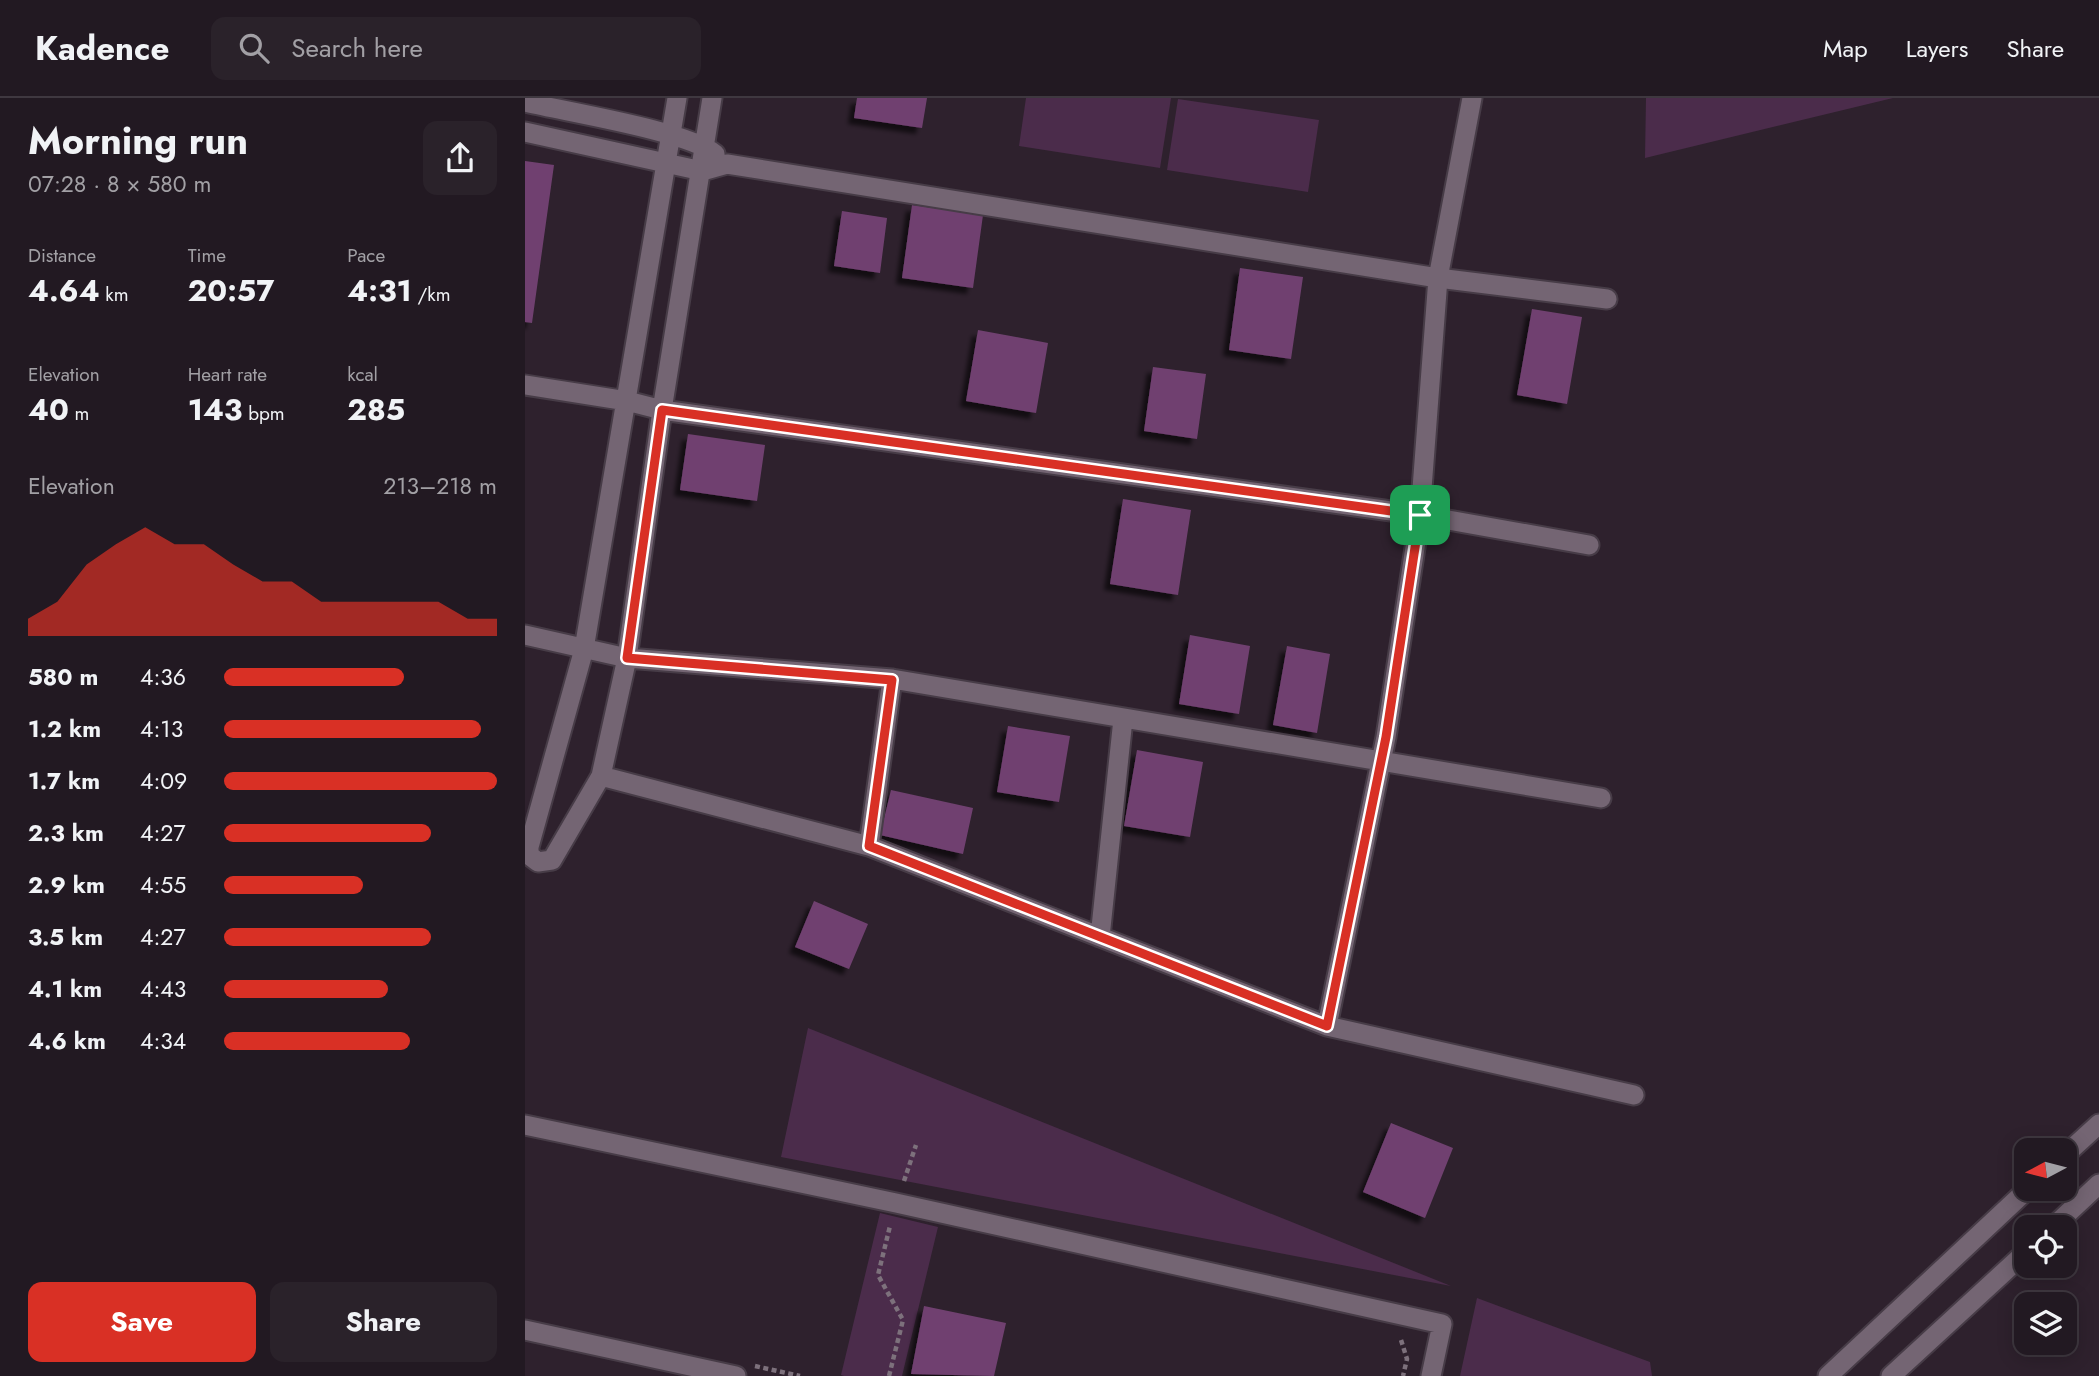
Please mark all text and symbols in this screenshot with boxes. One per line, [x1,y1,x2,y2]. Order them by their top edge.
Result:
search box [211,17,701,80]
text: Kadence [35,25,169,72]
icon: search [235,29,273,67]
text: Search here [291,29,423,67]
text: Map [1823,31,1868,66]
text: Layers [1906,31,1968,66]
text: Share [2006,31,2064,66]
text: Morning run [28,113,248,168]
button: share [423,121,497,195]
text: 07:28 · 8 × 580 m [28,167,211,201]
text: Distance [28,242,96,269]
text: Time [188,242,226,269]
text: Pace [347,242,385,269]
text: 4.64 [28,269,100,312]
text: 20:57 [188,269,274,312]
text: 4:31 [347,269,412,312]
text: km [100,281,129,308]
text: /km [412,281,451,308]
text: Elevation [28,361,100,388]
text: Heart rate [188,361,267,388]
text: kcal [347,361,378,388]
text: 40 [28,388,69,431]
text: 143 [188,388,243,431]
text: 285 [347,388,405,431]
text: m [69,400,89,427]
text: bpm [243,400,285,427]
text: Elevation [28,469,115,503]
text: 213–218 m [383,469,497,503]
pin [1390,485,1450,545]
icon: arrive [1401,496,1439,534]
text: 580 m [28,660,98,694]
text: 4:36 [140,660,186,694]
text: 1.2 km [28,712,101,746]
text: 4:13 [140,712,183,746]
text: 1.7 km [28,764,100,798]
text: 4:09 [140,764,187,798]
text: 2.3 km [28,816,104,850]
text: 4:27 [140,816,185,850]
text: 2.9 km [28,868,105,902]
text: 4:55 [140,868,186,902]
text: 3.5 km [28,920,103,954]
text: 4:27 [140,920,185,954]
text: 4.1 km [28,972,102,1006]
text: 4:43 [140,972,186,1006]
text: 4.6 km [28,1024,106,1058]
text: 4:34 [140,1024,186,1058]
north arrow [2014,1138,2077,1200]
map controls [2014,1138,2077,1355]
button: locate [2014,1215,2077,1278]
button: Save [28,1282,256,1362]
button: Share [270,1282,497,1362]
button: layers [2014,1292,2077,1355]

